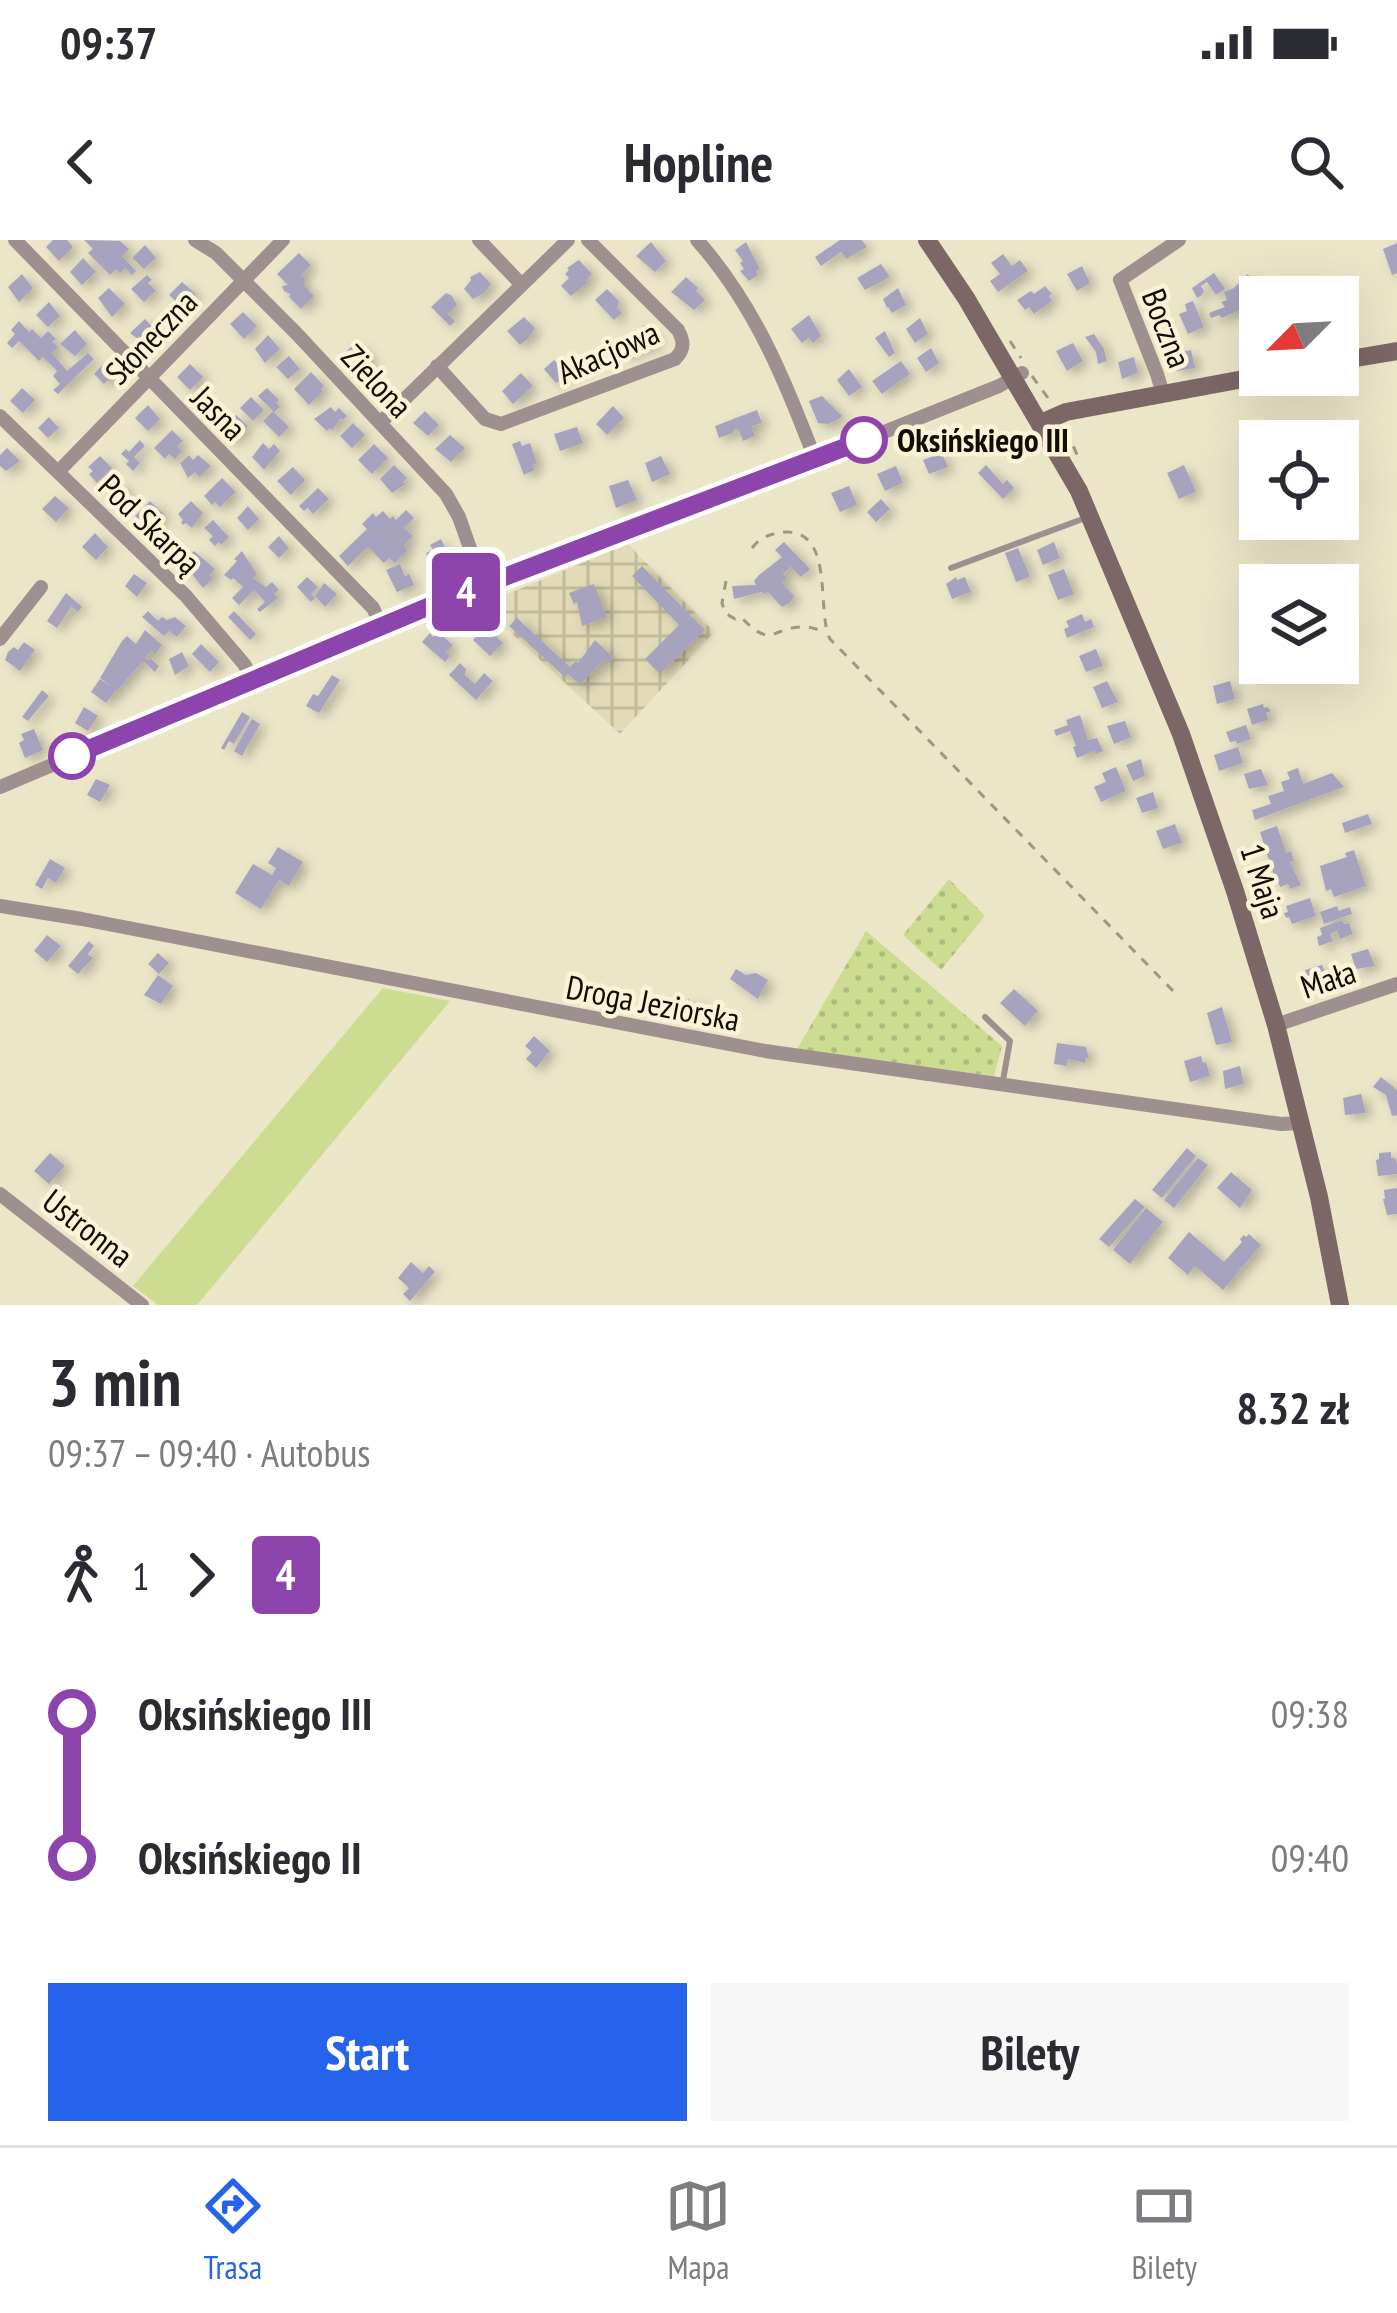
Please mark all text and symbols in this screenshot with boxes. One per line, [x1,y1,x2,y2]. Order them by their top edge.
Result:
text: 09:37 [60,13,157,71]
text: Hopline [624,127,773,197]
icon: back [48,129,114,195]
icon: search [1283,129,1349,195]
north arrow [1239,276,1359,396]
map controls [1239,276,1359,684]
street label: Słoneczna [95,280,206,393]
street label: Boczna [1133,282,1202,373]
street label: Akacjowa [550,310,665,393]
street label: Zielona [333,335,422,426]
street label: Jasna [182,376,256,449]
marker: Oksińskiego III [842,418,886,462]
place label: Oksińskiego III [897,418,1069,461]
button: locate [1239,420,1359,540]
street label: Pod Skarpą [90,464,211,583]
line badge: 4 [427,553,505,631]
text: 4 [456,564,476,619]
button: layers [1239,564,1359,684]
unlabelled marker [50,734,94,778]
street label: 1 Maja [1231,838,1296,924]
street label: Mała [1295,949,1361,1008]
street label: Droga Jeziorska [563,965,744,1040]
street label: Ustronna [35,1179,142,1276]
text: 3 min [48,1339,181,1424]
text: 8.32 zł [1237,1378,1349,1436]
text: 09:37 – 09:40 · Autobus [48,1427,371,1478]
icon: walk [48,1542,114,1608]
icon: forward [168,1542,234,1608]
text: 4 [276,1547,296,1602]
text: 1 [132,1550,150,1601]
text: Oksińskiego III [138,1684,373,1742]
text: 09:38 [1271,1688,1349,1739]
text: Oksińskiego II [138,1828,362,1886]
text: 09:40 [1271,1832,1349,1883]
button: Start [48,1983,687,2121]
button: Bilety [711,1983,1349,2121]
tab: Trasa [200,2173,266,2288]
tab: Mapa [665,2173,731,2288]
tab: Bilety [1131,2173,1197,2288]

